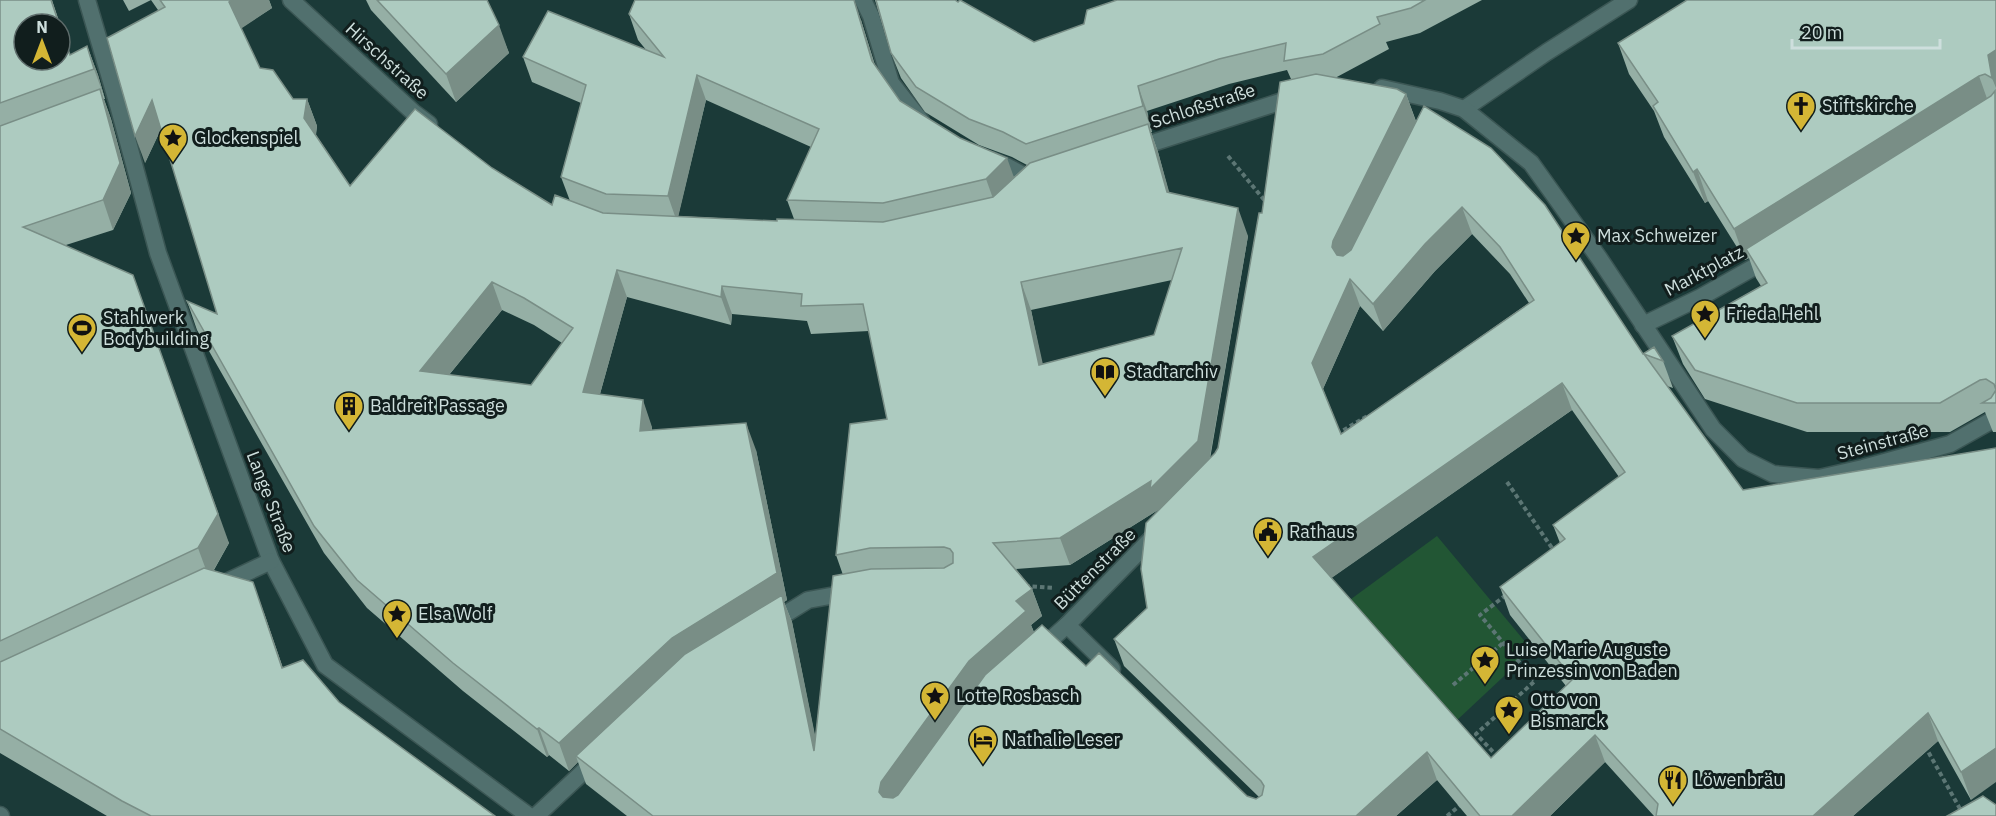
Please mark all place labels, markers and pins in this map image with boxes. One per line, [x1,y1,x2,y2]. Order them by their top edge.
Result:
church icon: Stiftskirche [1785,90,1817,132]
place label: Stiftskirche [1822,94,1914,117]
place icon: Glockenspiel [157,122,189,164]
place label: Glockenspiel [194,126,298,149]
place icon: Max Schweizer [1560,220,1592,262]
place label: Max Schweizer [1597,224,1717,247]
place icon: Frieda Hehl [1689,298,1721,340]
place label: Frieda Hehl [1726,302,1819,325]
place label: Stahlwerk Bodybuilding [103,306,209,350]
sports icon: Stahlwerk Bodybuilding [66,312,98,354]
library icon: Stadtarchiv [1089,356,1121,398]
place label: Stadtarchiv [1126,360,1218,383]
building icon: Baldreit Passage [333,390,365,432]
place label: Baldreit Passage [370,394,505,417]
public building icon: Rathaus [1252,516,1284,558]
place label: Rathaus [1289,520,1355,543]
place icon: Elsa Wolf [381,598,413,640]
place label: Elsa Wolf [418,602,493,625]
place label: Luise Marie Auguste Prinzessin von Baden [1506,638,1678,682]
place icon: Luise Marie Auguste Prinzessin von Baden [1469,644,1501,686]
place icon: Lotte Rosbasch [919,680,951,722]
place label: Lotte Rosbasch [956,684,1080,707]
place label: Otto von Bismarck [1530,688,1606,732]
place icon: Otto von Bismarck [1493,694,1525,736]
hotel icon: Nathalie Leser [967,724,999,766]
place label: Nathalie Leser [1004,728,1120,751]
restaurant icon: Löwenbräu [1657,764,1689,806]
place label: Löwenbräu [1694,768,1783,791]

